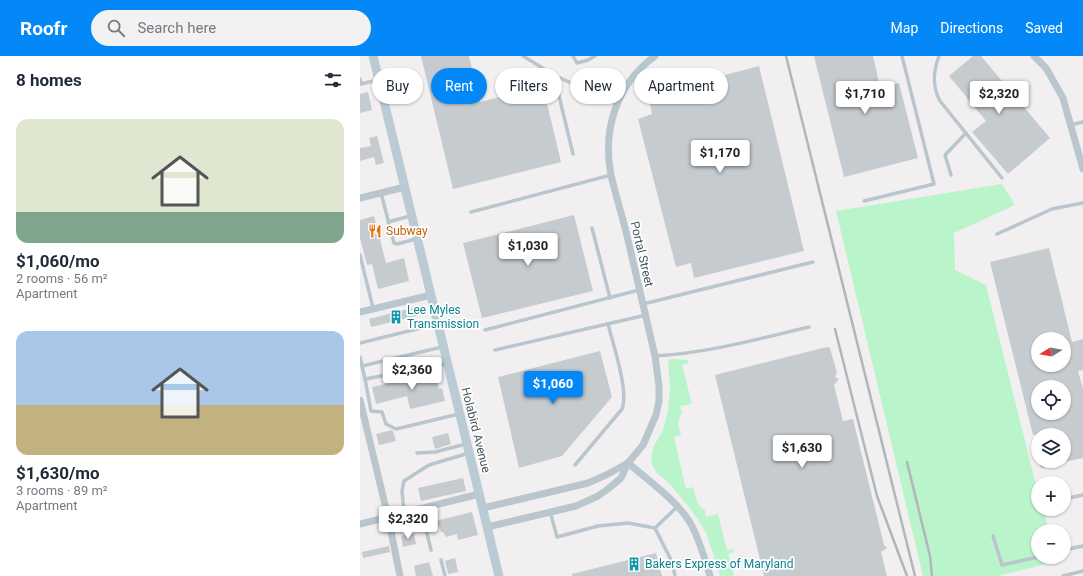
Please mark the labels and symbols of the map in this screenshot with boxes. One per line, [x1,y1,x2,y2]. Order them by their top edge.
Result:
pin: $1,710 [832,81,898,115]
pin: $2,320 [966,81,1032,115]
pin: $1,170 [687,140,753,174]
street label: Portal Street [628,220,656,288]
restaurant icon: Subway [367,223,383,239]
place label: Subway [386,224,428,238]
pin: $1,030 [495,233,561,267]
place label: Lee Myles Transmission [407,303,479,331]
building icon: Lee Myles Transmission [388,309,404,325]
north arrow [1031,332,1071,372]
pin: $2,360 [379,357,445,391]
pin: $1,060 [520,371,586,405]
street label: Holabird Avenue [459,386,493,474]
pin: $1,630 [769,435,835,469]
pin: $2,320 [375,506,441,540]
building icon: Bakers Express of Maryland [626,556,642,572]
place label: Bakers Express of Maryland [645,557,793,571]

